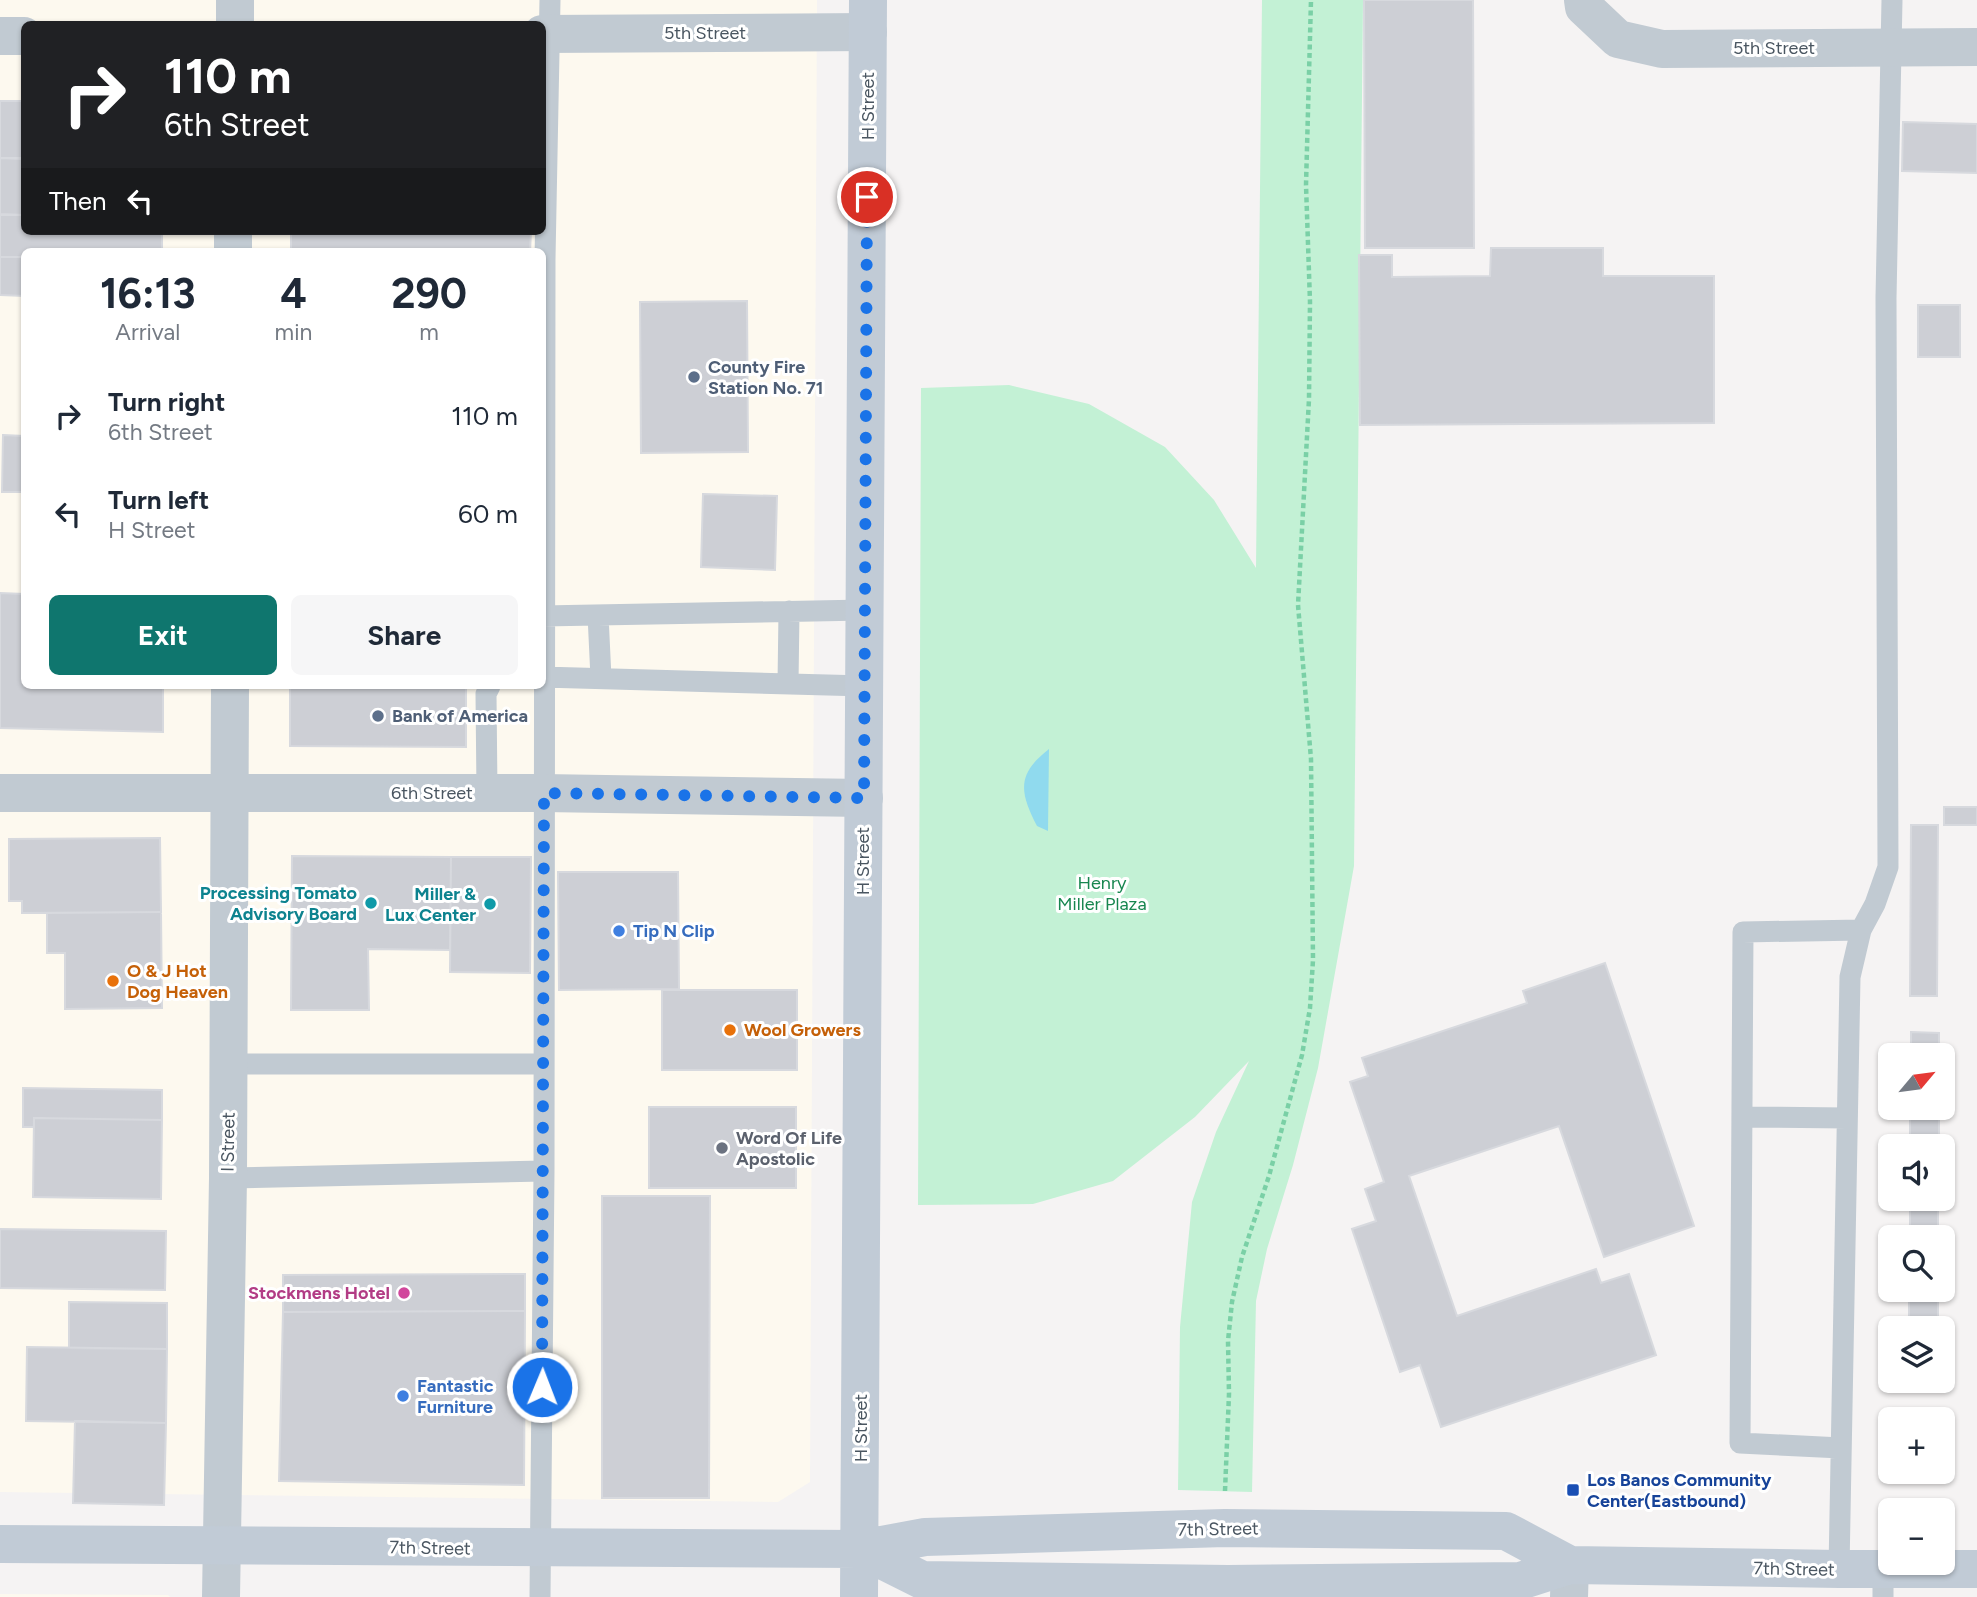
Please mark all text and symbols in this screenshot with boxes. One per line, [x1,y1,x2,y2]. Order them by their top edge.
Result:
street label: 5th Street [664,22,746,44]
street label: 5th Street [1733,37,1815,59]
text: 110 m [164,46,292,105]
icon: right [49,49,140,140]
street label: H Street [857,72,879,140]
text: 6th Street [164,106,310,144]
pin [837,167,897,227]
icon: arrive [848,178,886,216]
icon: left [121,182,159,220]
text: Then [49,185,107,217]
text: 16:13 [100,268,196,319]
text: 4 [280,268,307,319]
text: 290 [391,268,467,319]
text: Arrival [115,318,180,346]
text: min [275,318,312,346]
text: m [419,318,439,346]
place label: County Fire Station No. 71 [708,356,823,399]
marker: County Fire Station No. 71 [686,369,702,385]
text: Turn right [108,386,225,418]
icon: right [49,397,87,435]
text: 110 m [451,400,518,432]
text: 6th Street [108,418,213,446]
text: Turn left [108,484,209,516]
icon: left [49,495,87,533]
text: 60 m [458,498,518,530]
text: H Street [108,516,195,544]
button: Exit [49,595,277,675]
button: Share [291,595,518,675]
place label: Bank of America [392,705,528,727]
marker: Bank of America [370,708,386,724]
street label: 6th Street [391,782,473,804]
street label: H Street [852,827,874,895]
park label: Henry Miller Plaza [1057,872,1147,915]
place label: Processing Tomato Advisory Board [200,882,357,925]
place label: Miller & Lux Center [385,883,476,926]
marker: Processing Tomato Advisory Board [363,895,379,911]
marker: Miller & Lux Center [482,896,498,912]
place label: Tip N Clip [633,920,715,942]
marker: Tip N Clip [611,923,627,939]
place label: O & J Hot Dog Heaven [127,960,228,1003]
marker: O & J Hot Dog Heaven [105,973,121,989]
place label: Wool Growers [744,1019,861,1041]
marker: Wool Growers [722,1022,738,1038]
north arrow [1878,1043,1955,1120]
map controls [1878,1043,1955,1575]
street label: I Street [216,1112,240,1172]
place label: Word Of Life Apostolic [736,1127,842,1170]
button: sound [1878,1134,1955,1211]
marker: Word Of Life Apostolic [714,1140,730,1156]
button: search [1878,1225,1955,1302]
place label: Stockmens Hotel [248,1282,390,1304]
marker: Stockmens Hotel [396,1285,412,1301]
button: layers [1878,1316,1955,1393]
position arrow [505,1350,579,1424]
place label: Fantastic Furniture [417,1375,494,1418]
marker: Fantastic Furniture [395,1388,411,1404]
street label: H Street [850,1394,872,1462]
button: + [1878,1407,1955,1484]
place label: Los Banos Community Center(Eastbound) [1587,1469,1772,1512]
marker: Los Banos Community Center(Eastbound) [1565,1482,1581,1498]
button: − [1878,1498,1955,1575]
street label: 7th Street [1177,1517,1259,1541]
street label: 7th Street [389,1536,471,1560]
street label: 7th Street [1753,1557,1835,1581]

